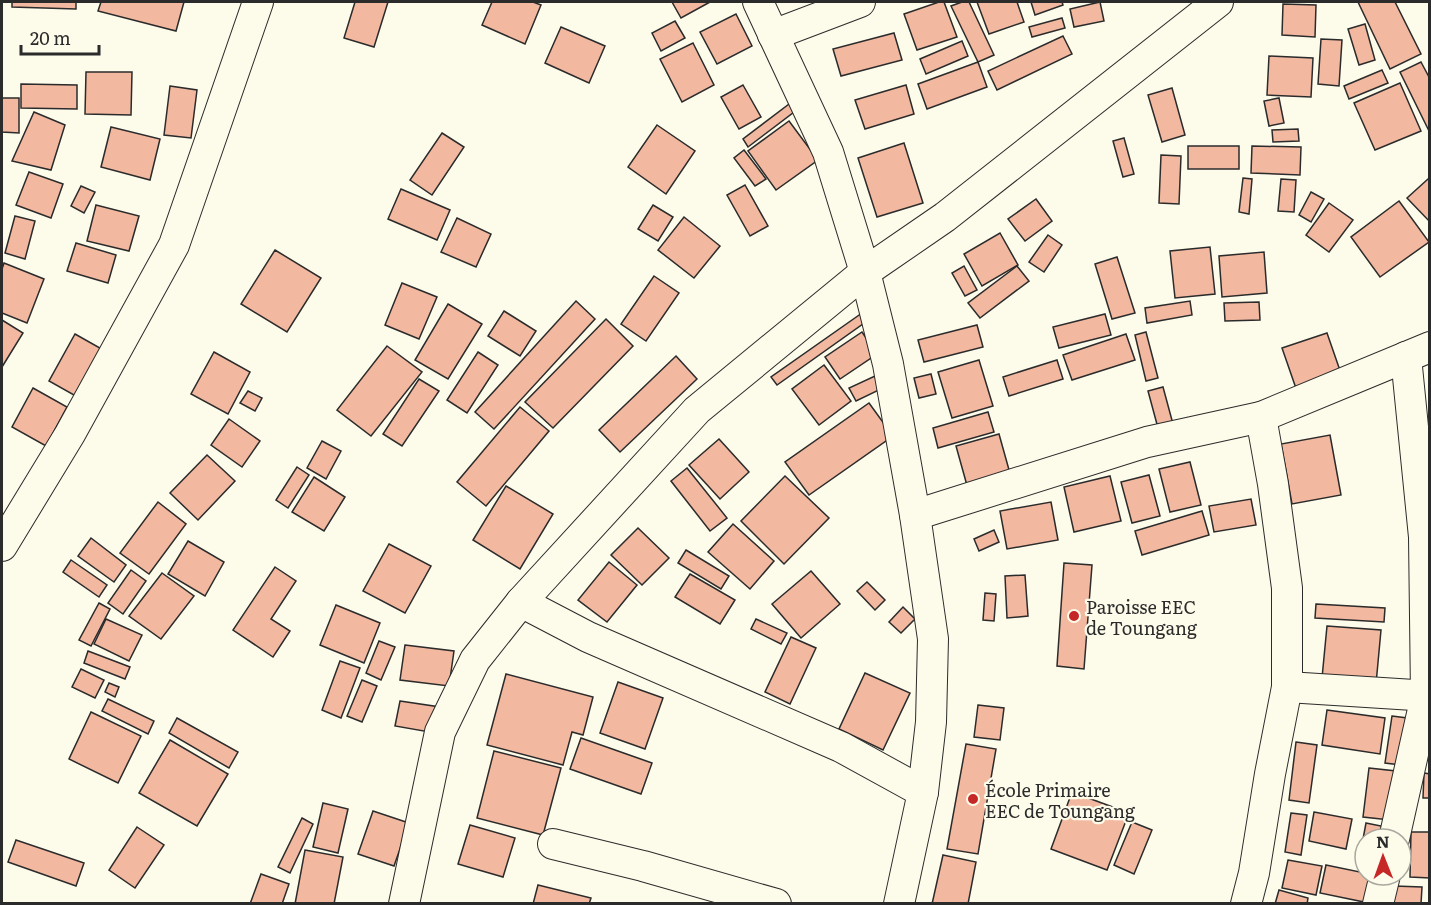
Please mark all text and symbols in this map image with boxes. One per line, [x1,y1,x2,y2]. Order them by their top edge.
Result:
scale bar [21,18,99,56]
text: 20 m [30,24,71,51]
place label: Paroisse EEC de Toungang [1086,593,1198,641]
marker: Paroisse EEC de Toungang [1067,609,1081,623]
place label: École Primaire EEC de Toungang [985,776,1136,824]
marker: École Primaire EEC de Toungang [966,792,980,806]
north arrow [1353,827,1413,887]
text: N [1376,829,1390,853]

